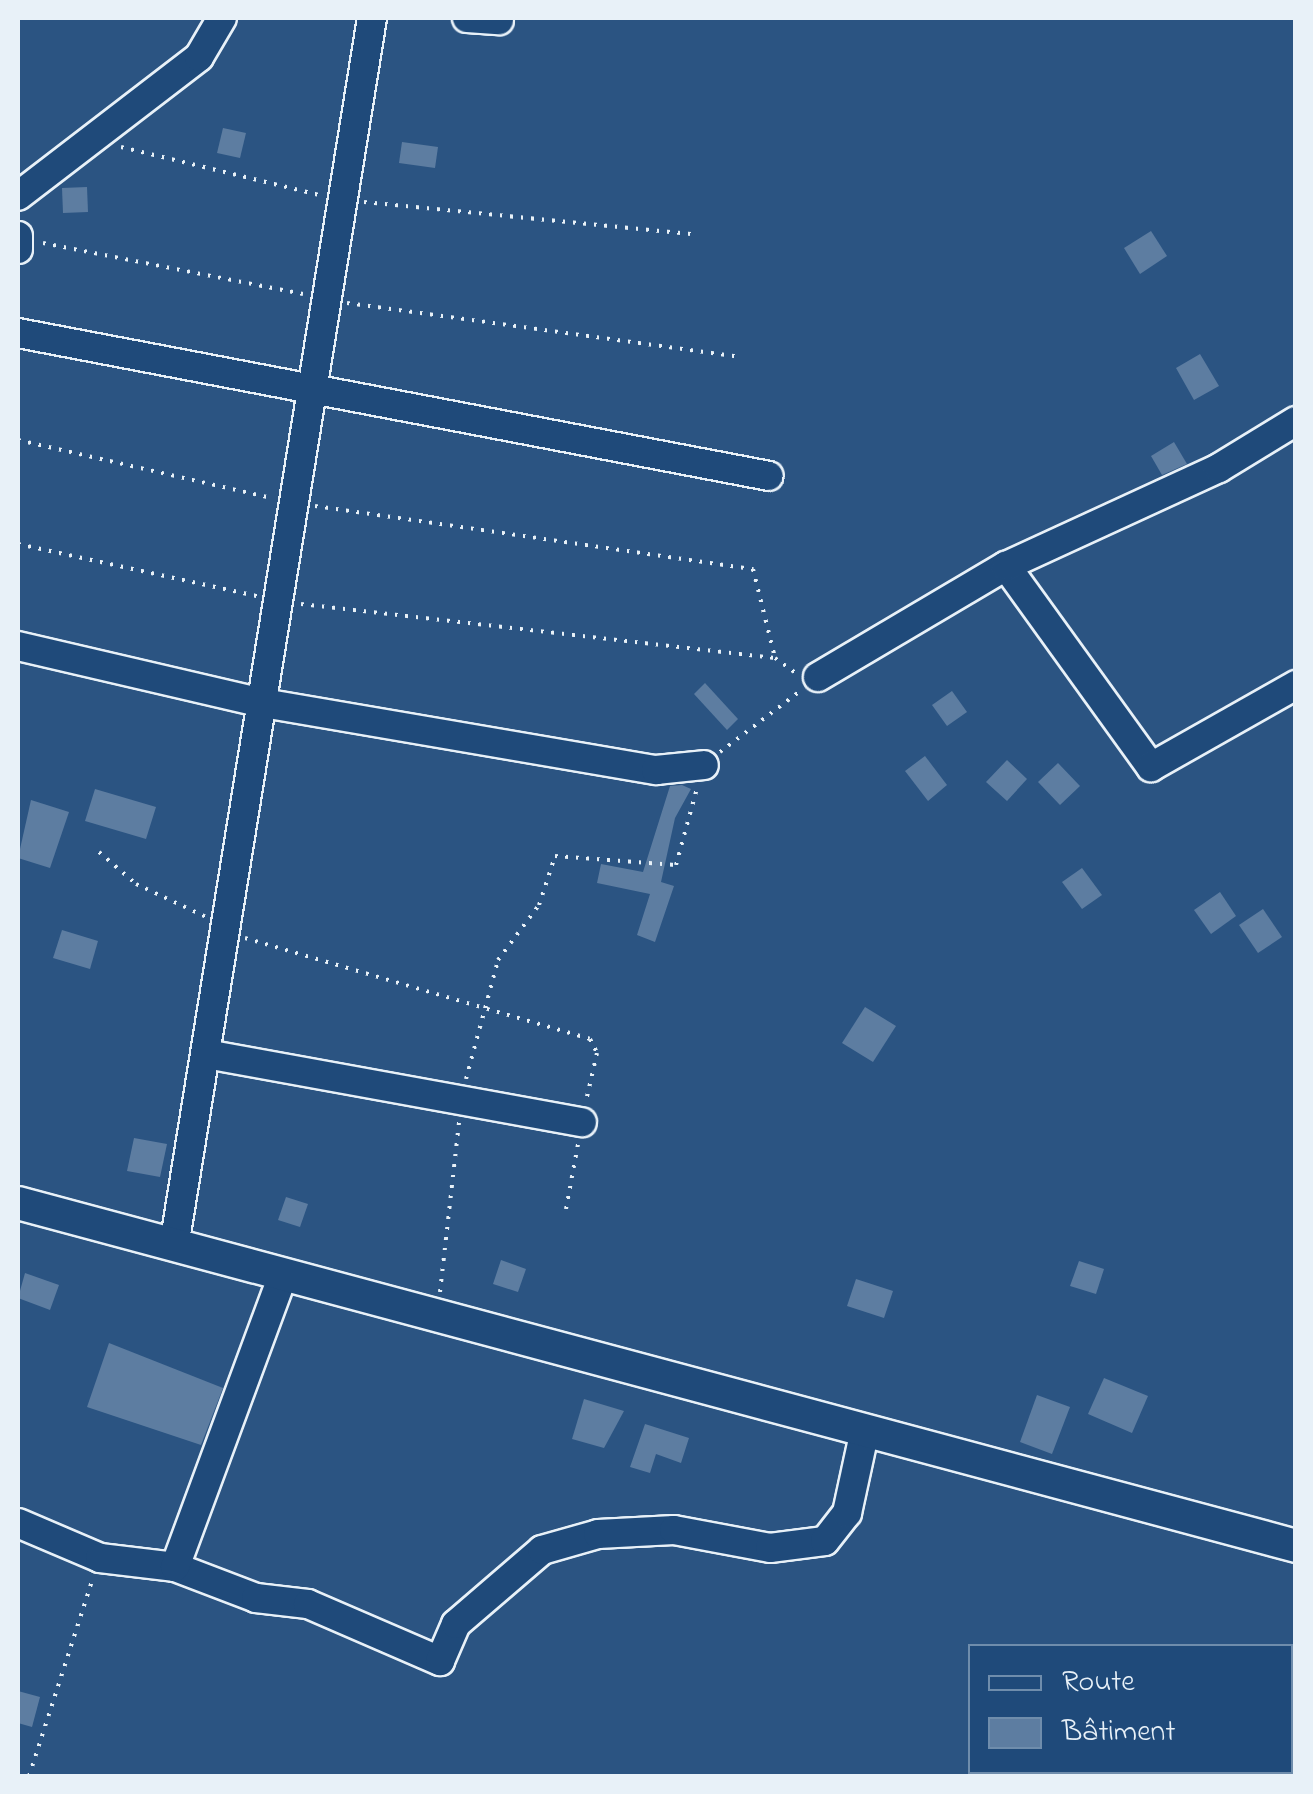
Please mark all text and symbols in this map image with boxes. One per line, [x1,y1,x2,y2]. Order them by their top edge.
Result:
legend [968,1644,1293,1774]
text: Route [1062,1661,1135,1705]
text: Bâtiment [1062,1711,1175,1755]

